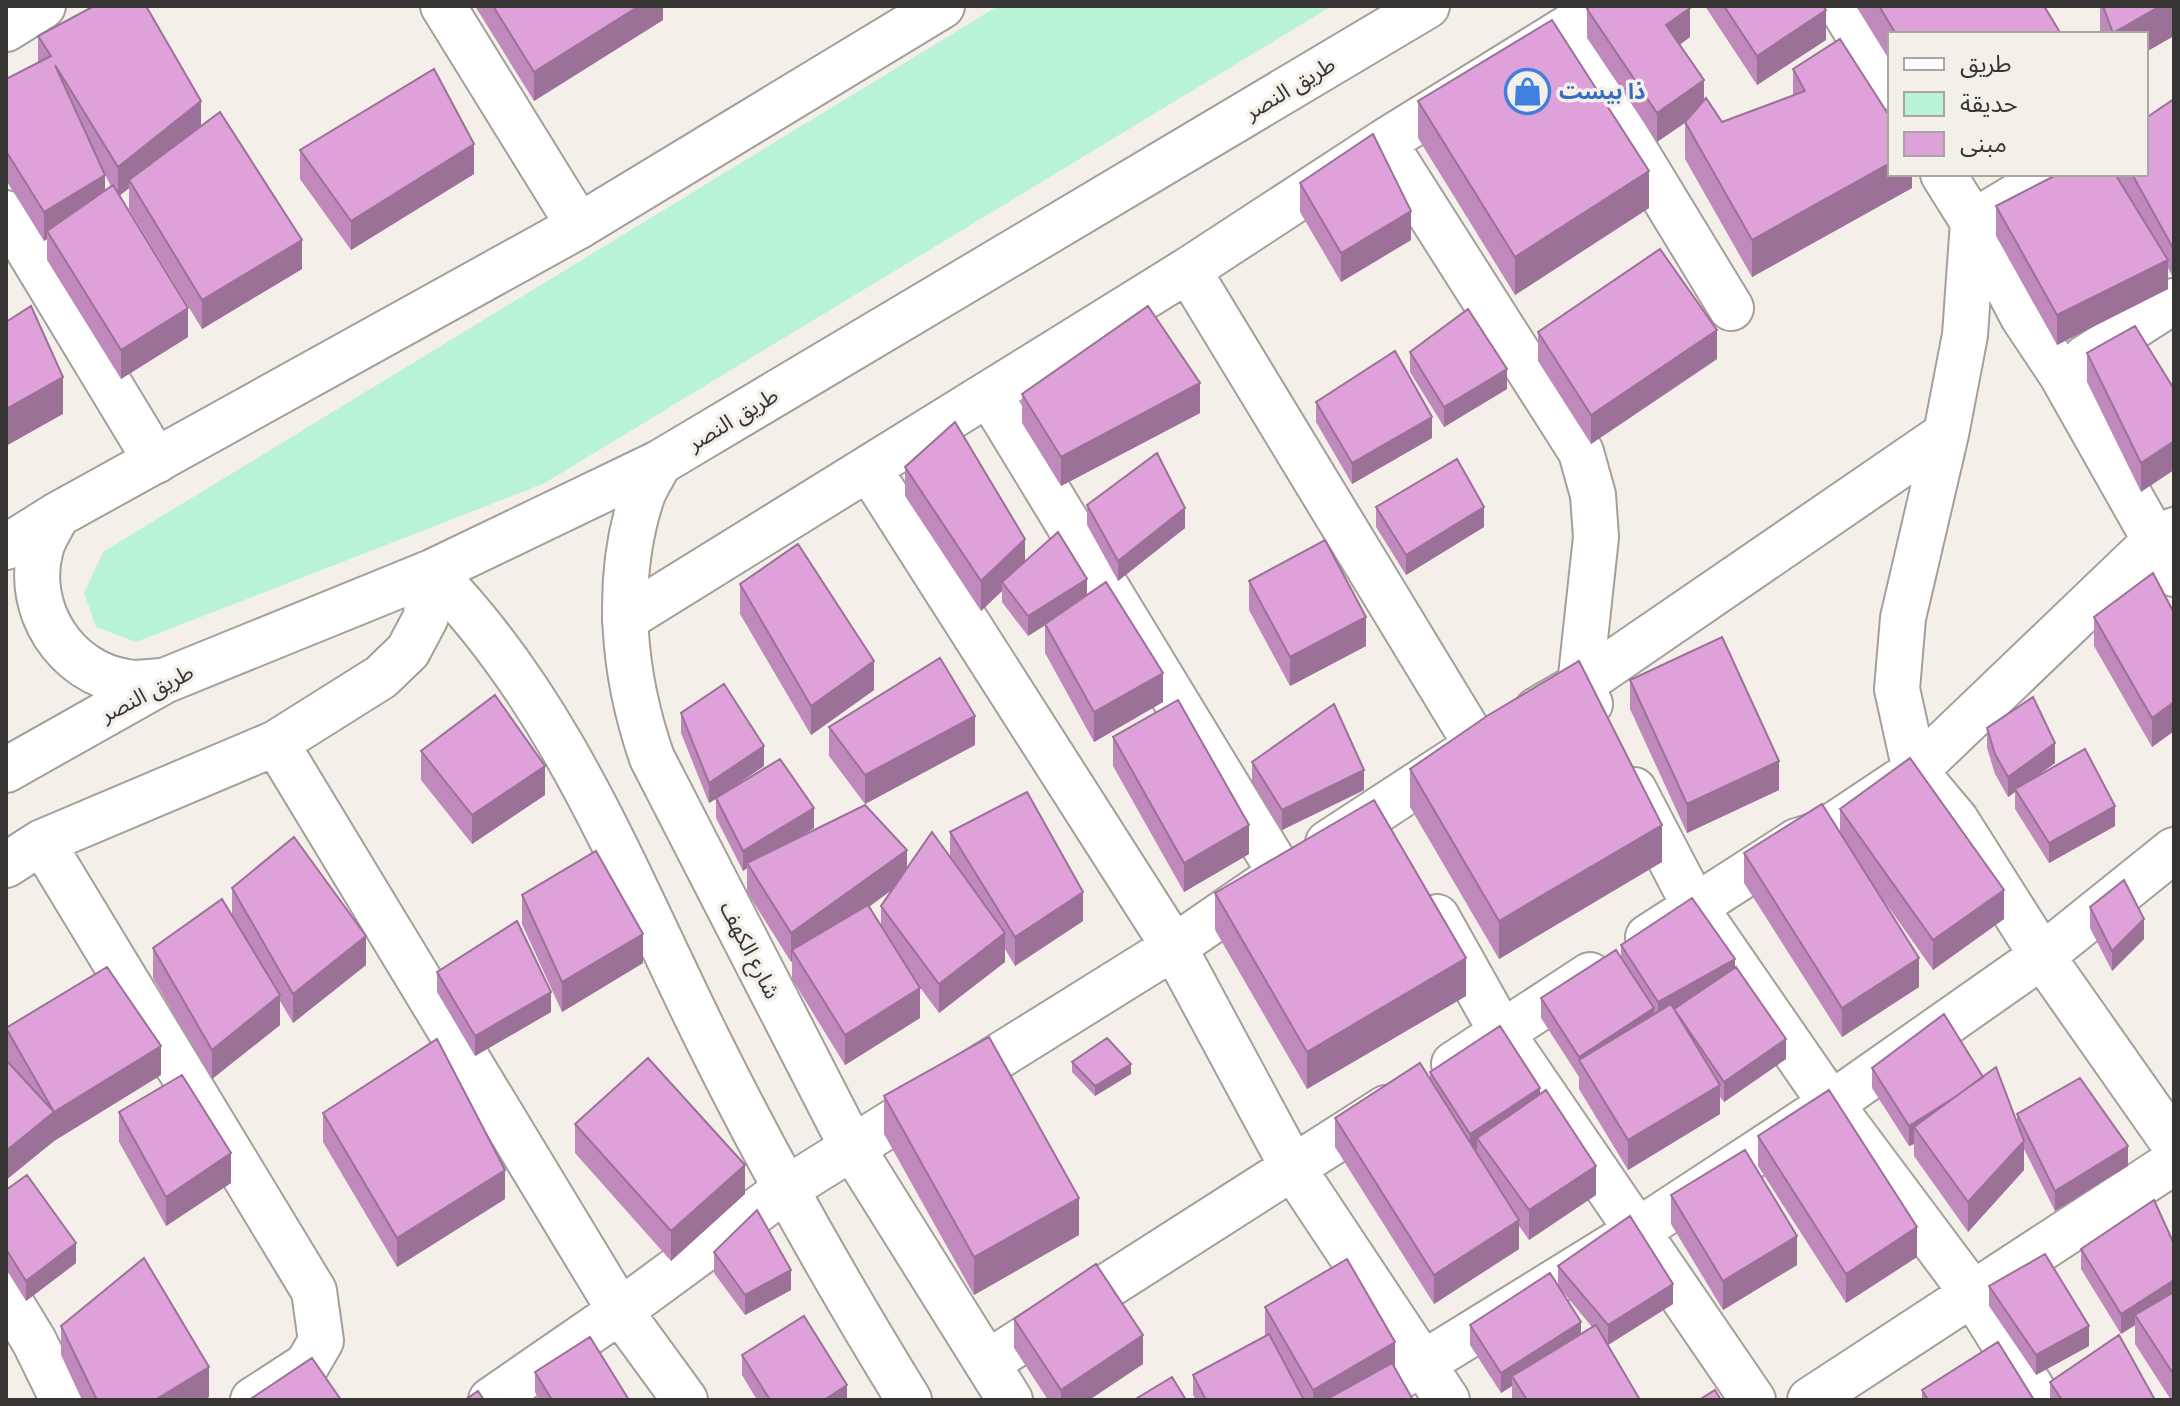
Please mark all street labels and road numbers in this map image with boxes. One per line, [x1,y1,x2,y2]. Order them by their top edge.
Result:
street label: طريق النصر [1239,51,1340,126]
street label: طريق النصر [682,382,783,457]
street label: طريق النصر [95,659,198,728]
street label: شارع الكهف [711,897,785,1005]

